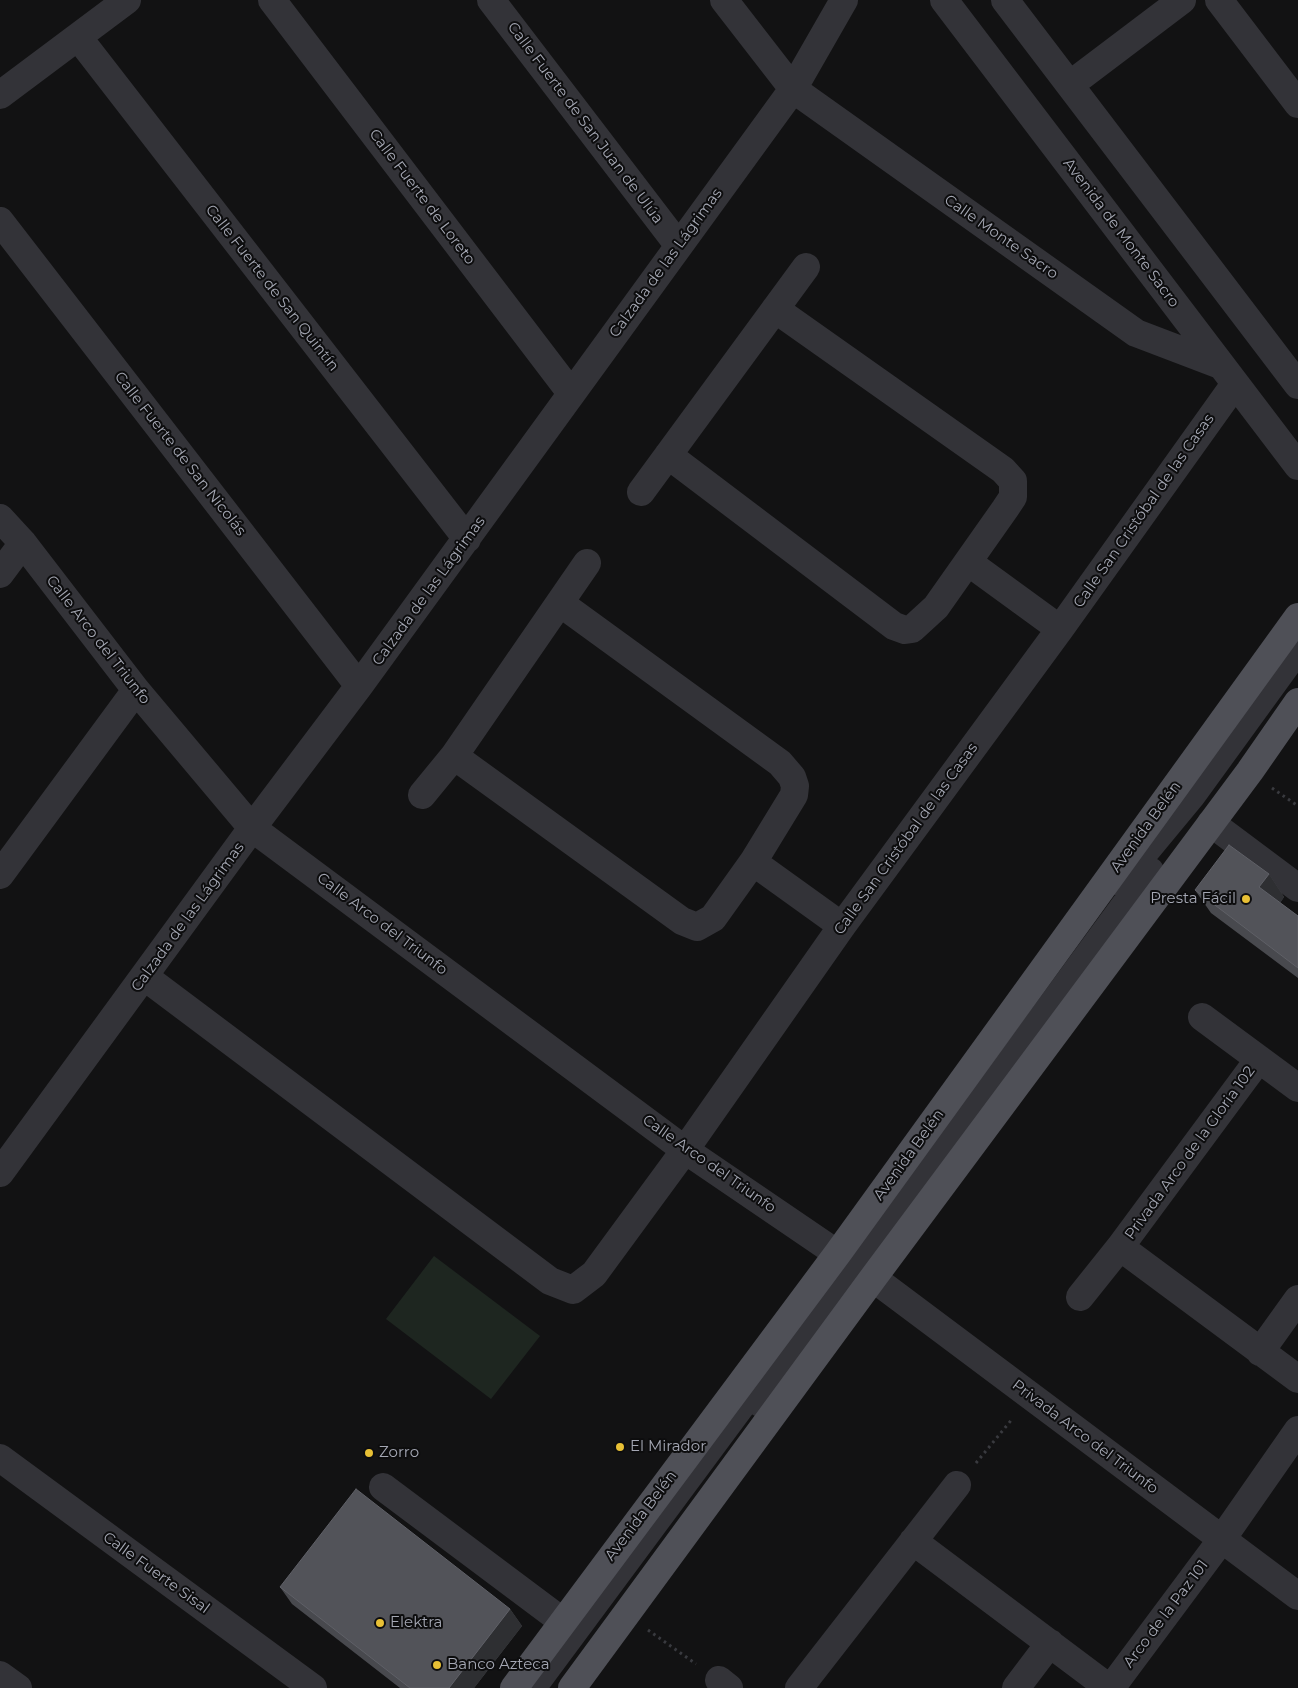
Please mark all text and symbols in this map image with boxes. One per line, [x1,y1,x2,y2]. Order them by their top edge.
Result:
street label: Calle Fuerte de San Juan de Ulúa [503,19,667,227]
street label: Calle Fuerte de Loreto [365,126,479,268]
street label: Avenida de Monte Sacro [1059,155,1183,311]
street label: Calzada de las Lágrimas [606,185,726,341]
street label: Calle Monte Sacro [941,191,1061,283]
street label: Calle Fuerte de San Quintín [201,201,343,375]
street label: Calle Fuerte de San Nicolás [110,368,250,540]
street label: Calle San Cristóbal de las Casas [1070,411,1218,611]
street label: Calzada de las Lágrimas [369,513,489,669]
street label: Calle Arco del Triunfo [42,572,154,708]
street label: Calle San Cristóbal de las Casas [830,740,982,938]
street label: Avenida Belén [1107,778,1185,876]
street label: Calzada de las Lágrimas [128,839,248,995]
street label: Calle Arco del Triunfo [313,869,451,979]
place label: Presta Fácil [1150,890,1236,908]
marker: Presta Fácil [1240,893,1252,905]
street label: Privada Arco de la Gloria 102 [1121,1063,1259,1243]
street label: Avenida Belén [870,1106,948,1204]
street label: Calle Arco del Triunfo [639,1111,779,1217]
street label: Privada Arco del Triunfo [1008,1376,1162,1498]
place label: El Mirador [630,1438,706,1456]
marker: El Mirador [614,1441,626,1453]
place label: Zorro [379,1444,419,1462]
marker: Zorro [363,1447,375,1459]
street label: Avenida Belén [601,1467,681,1565]
street label: Calle Fuerte Sisal [99,1528,213,1618]
street label: Arco de la Paz 101 [1120,1557,1212,1671]
place label: Elektra [390,1614,442,1632]
marker: Elektra [374,1617,386,1629]
place label: Banco Azteca [447,1656,550,1674]
marker: Banco Azteca [431,1659,443,1671]

